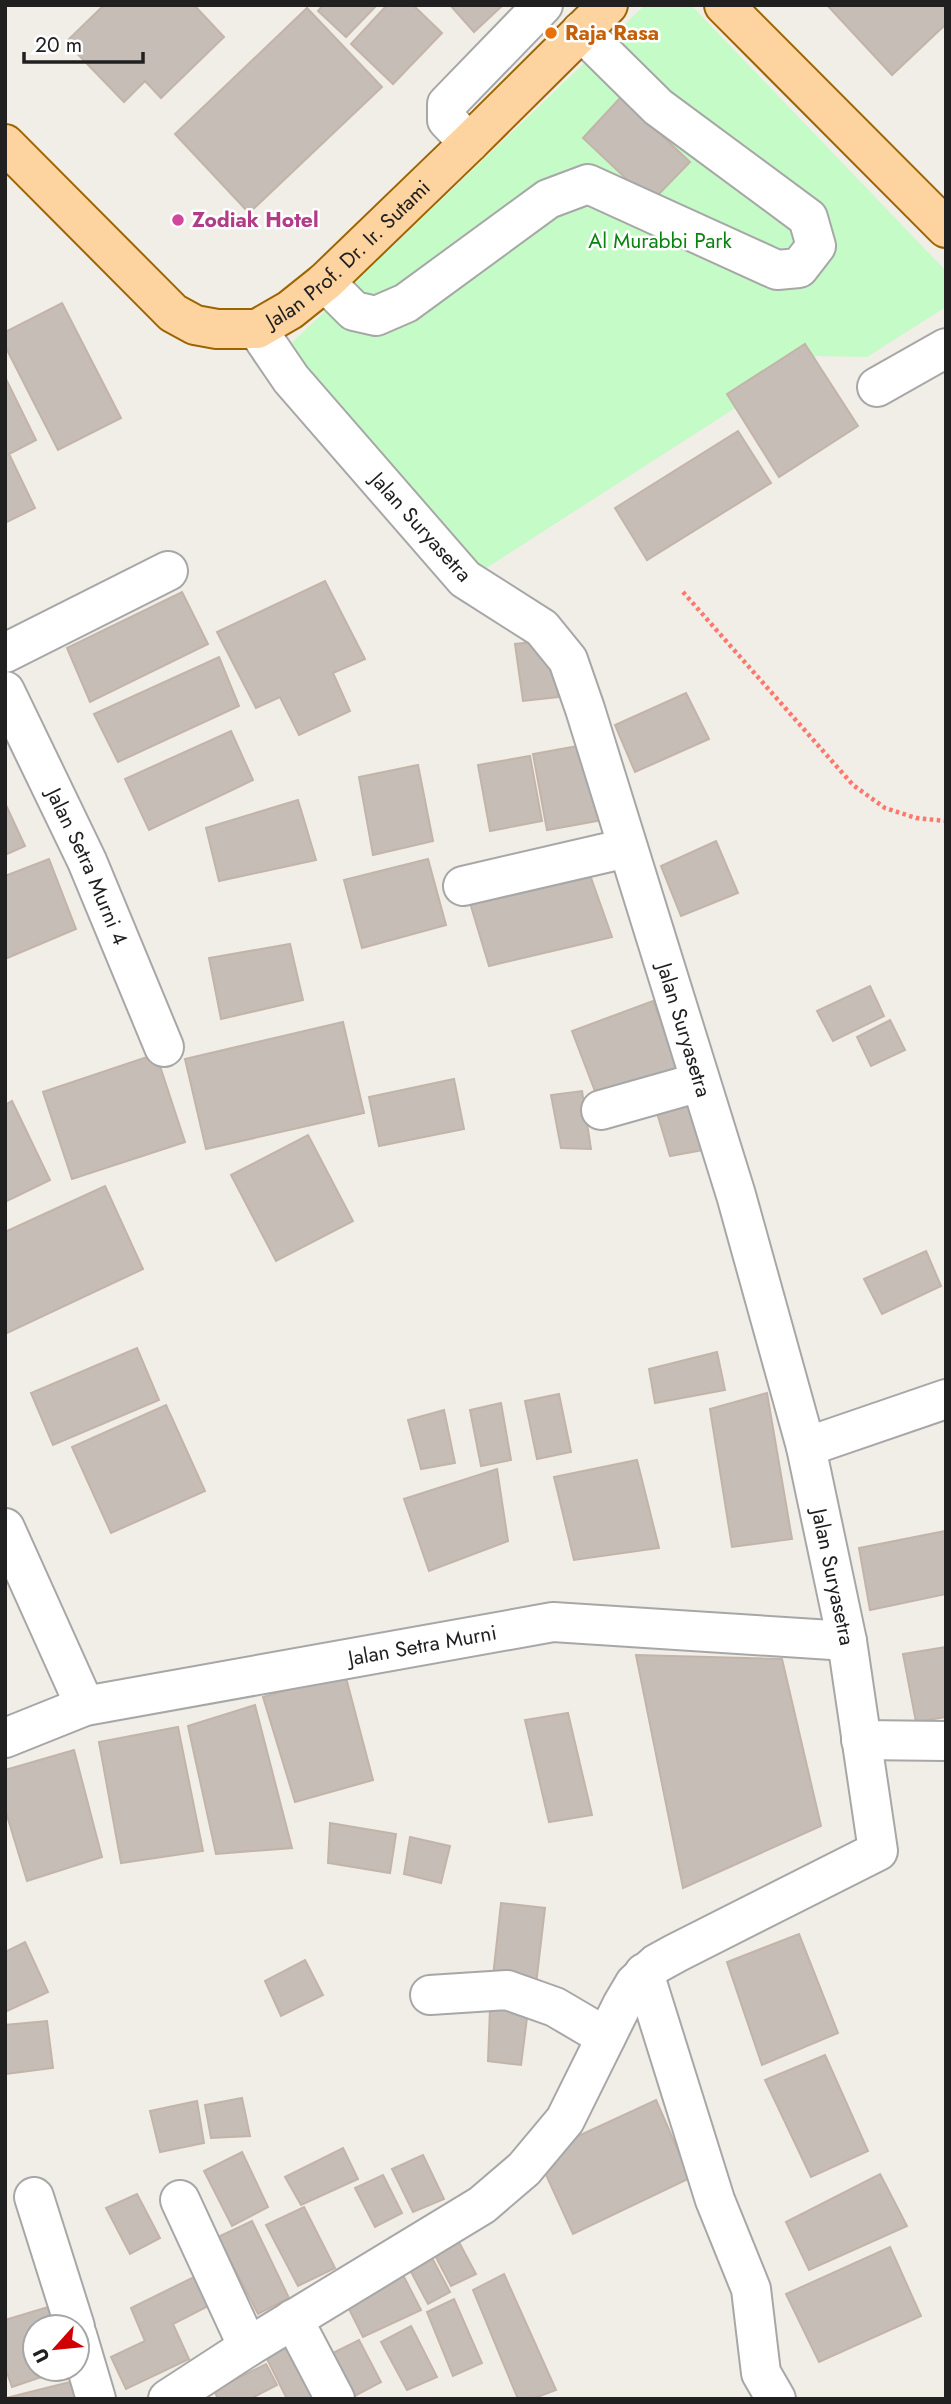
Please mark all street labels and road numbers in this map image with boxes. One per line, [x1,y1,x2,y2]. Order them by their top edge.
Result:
street label: Jalan Prof. Dr. Ir. Sutami [258,173,437,337]
street label: Jalan Suryasetra [361,463,479,589]
street label: Jalan Setra Murni 4 [38,781,135,950]
street label: Jalan Suryasetra [648,956,719,1101]
street label: Jalan Suryasetra [803,1503,862,1648]
street label: Jalan Setra Murni [343,1617,499,1674]

